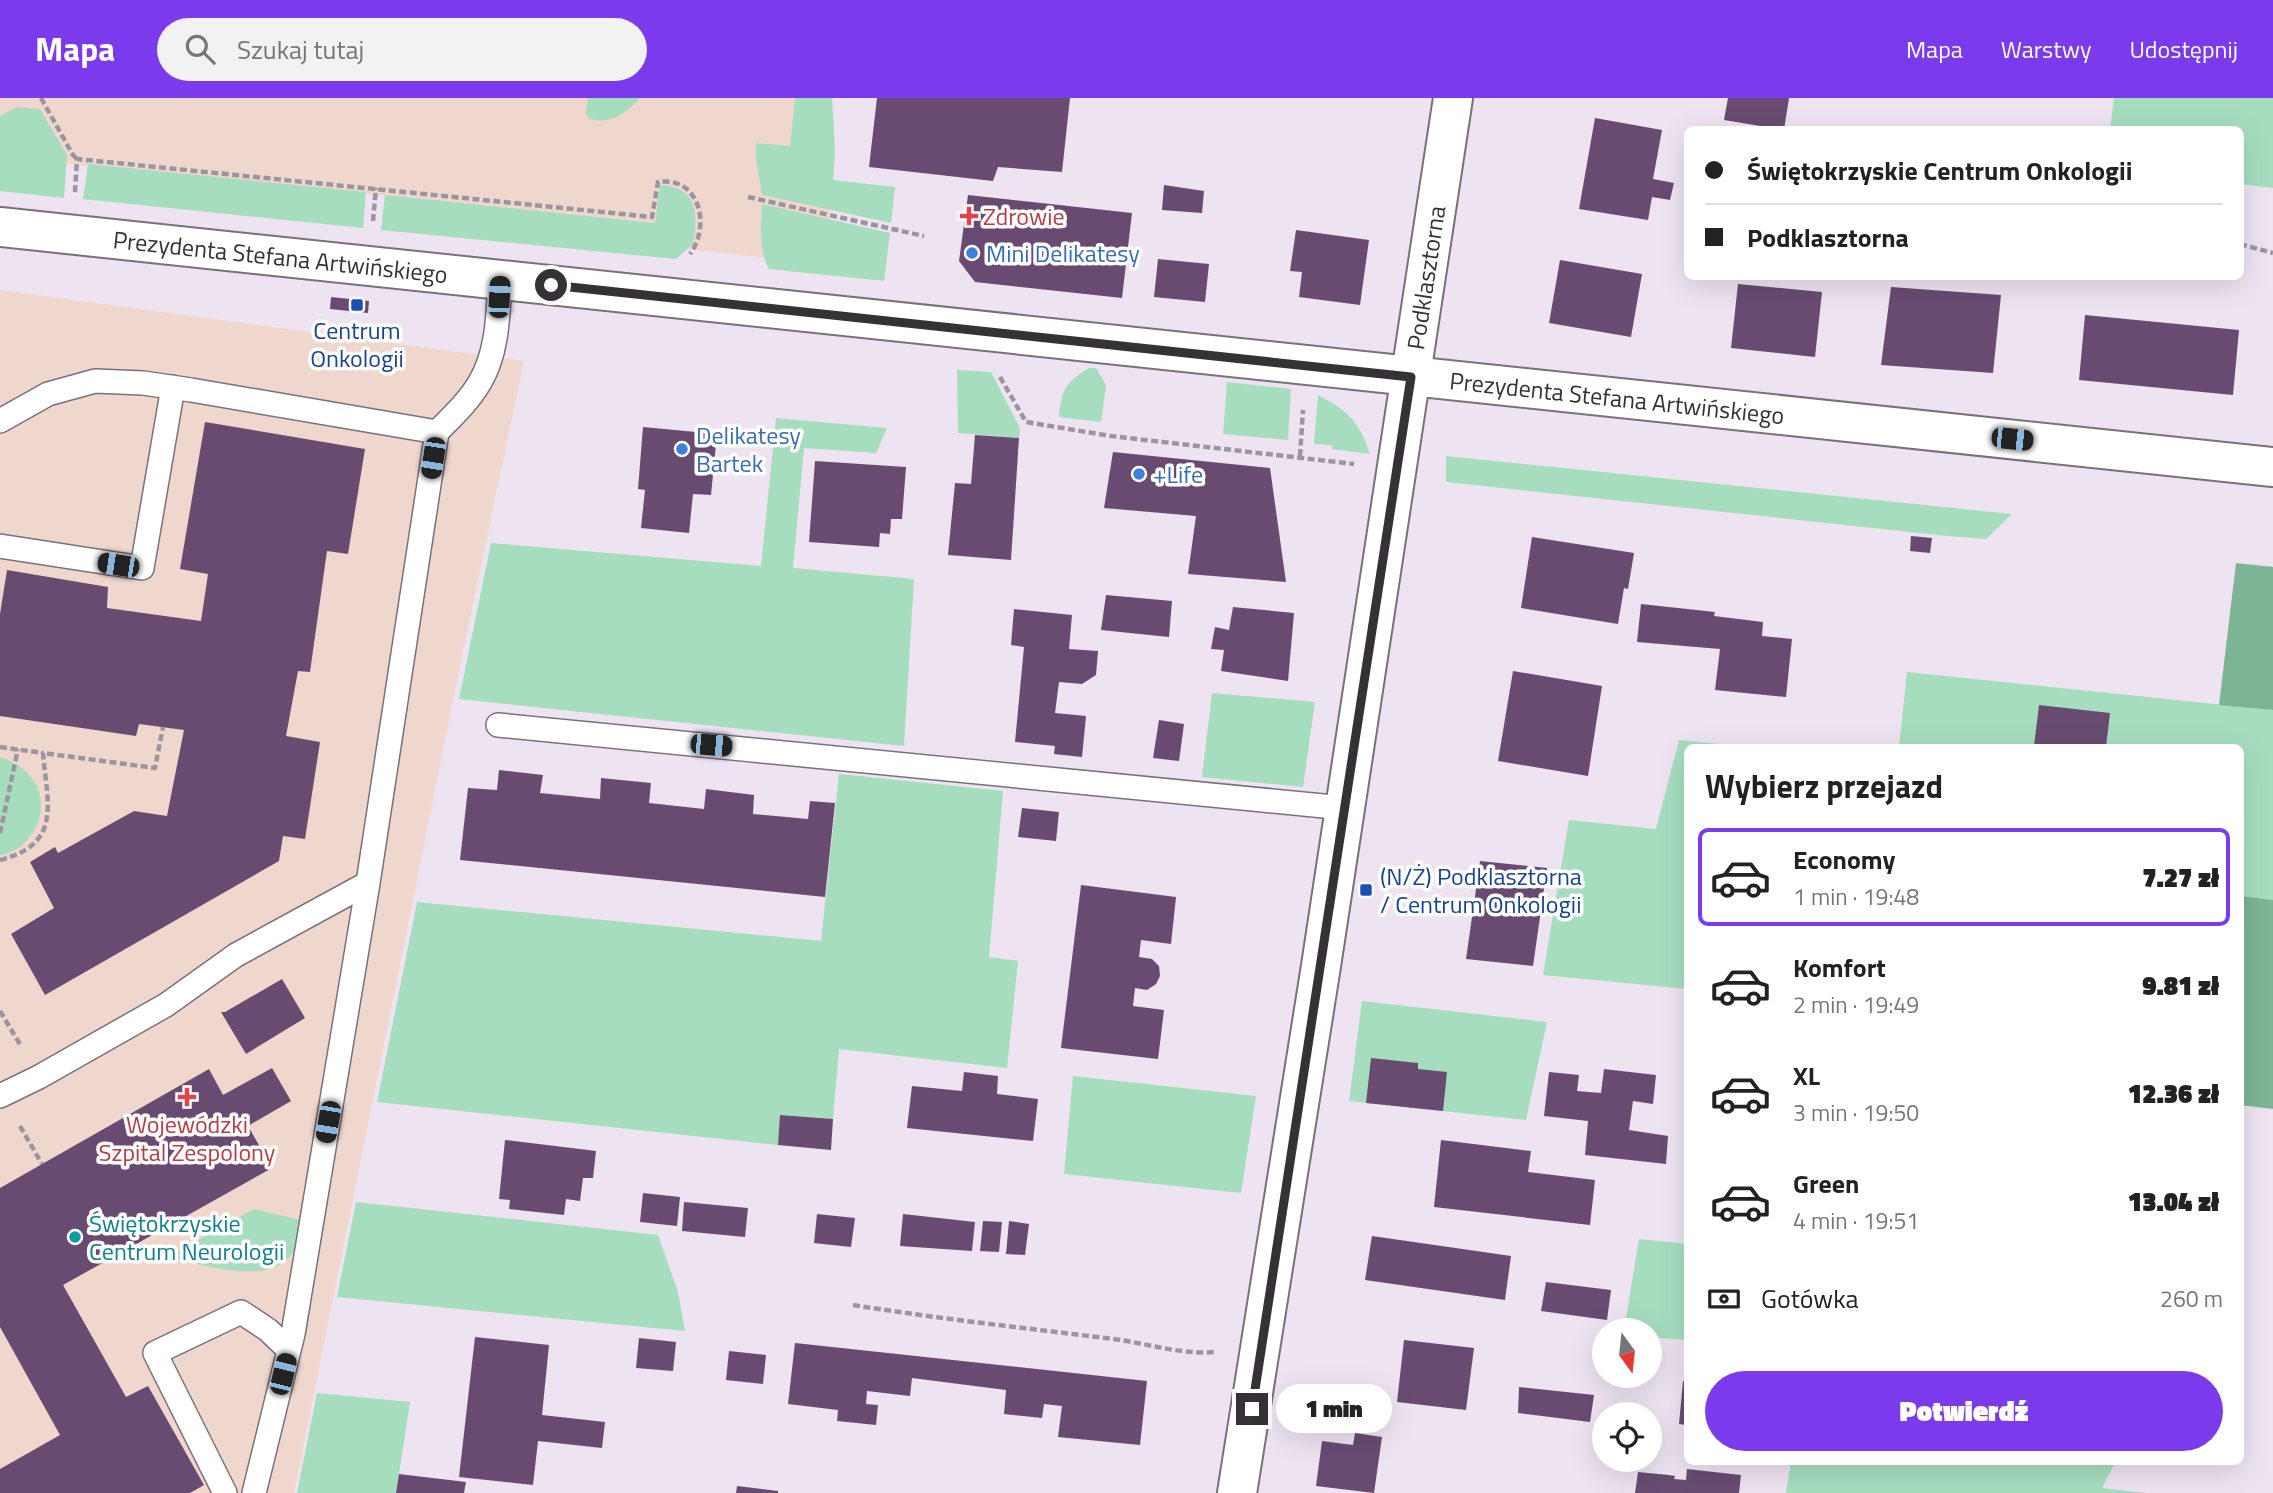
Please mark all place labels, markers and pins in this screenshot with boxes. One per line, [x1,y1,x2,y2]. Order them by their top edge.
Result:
place label: Zdrowie [983,198,1065,234]
marker: Zdrowie [961,208,977,224]
place label: Mini Delikatesy [986,235,1140,271]
marker: Mini Delikatesy [964,245,980,261]
marker: Centrum Onkologii [349,297,365,313]
place label: Centrum Onkologii [310,312,404,376]
place label: Delikatesy Bartek [696,417,801,481]
marker: Delikatesy Bartek [674,441,690,457]
place label: +Life [1153,456,1203,492]
marker: +Life [1131,466,1147,482]
place label: (N/Ż) Podklasztorna / Centrum Onkologii [1380,858,1582,922]
marker: (N/Ż) Podklasztorna / Centrum Onkologii [1358,882,1374,898]
marker: Wojewódzki Szpital Zespolony [177,1087,197,1107]
place label: Wojewódzki Szpital Zespolony [99,1106,276,1170]
place label: Świętokrzyskie Centrum Neurologii [89,1205,284,1269]
marker: Świętokrzyskie Centrum Neurologii [67,1229,83,1245]

